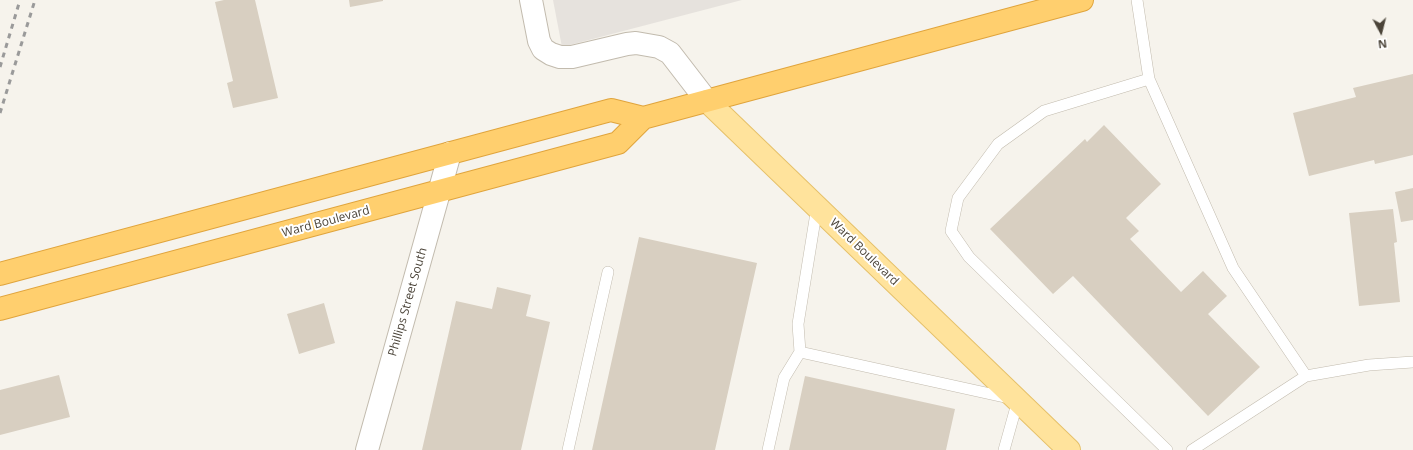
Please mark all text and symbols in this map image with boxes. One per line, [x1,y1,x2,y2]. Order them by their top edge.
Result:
north arrow [1361,12,1401,52]
text: N [1377,36,1388,52]
street label: Ward Boulevard [281,203,371,241]
street label: Ward Boulevard [827,216,901,288]
street label: Phillips Street South [386,246,430,358]

